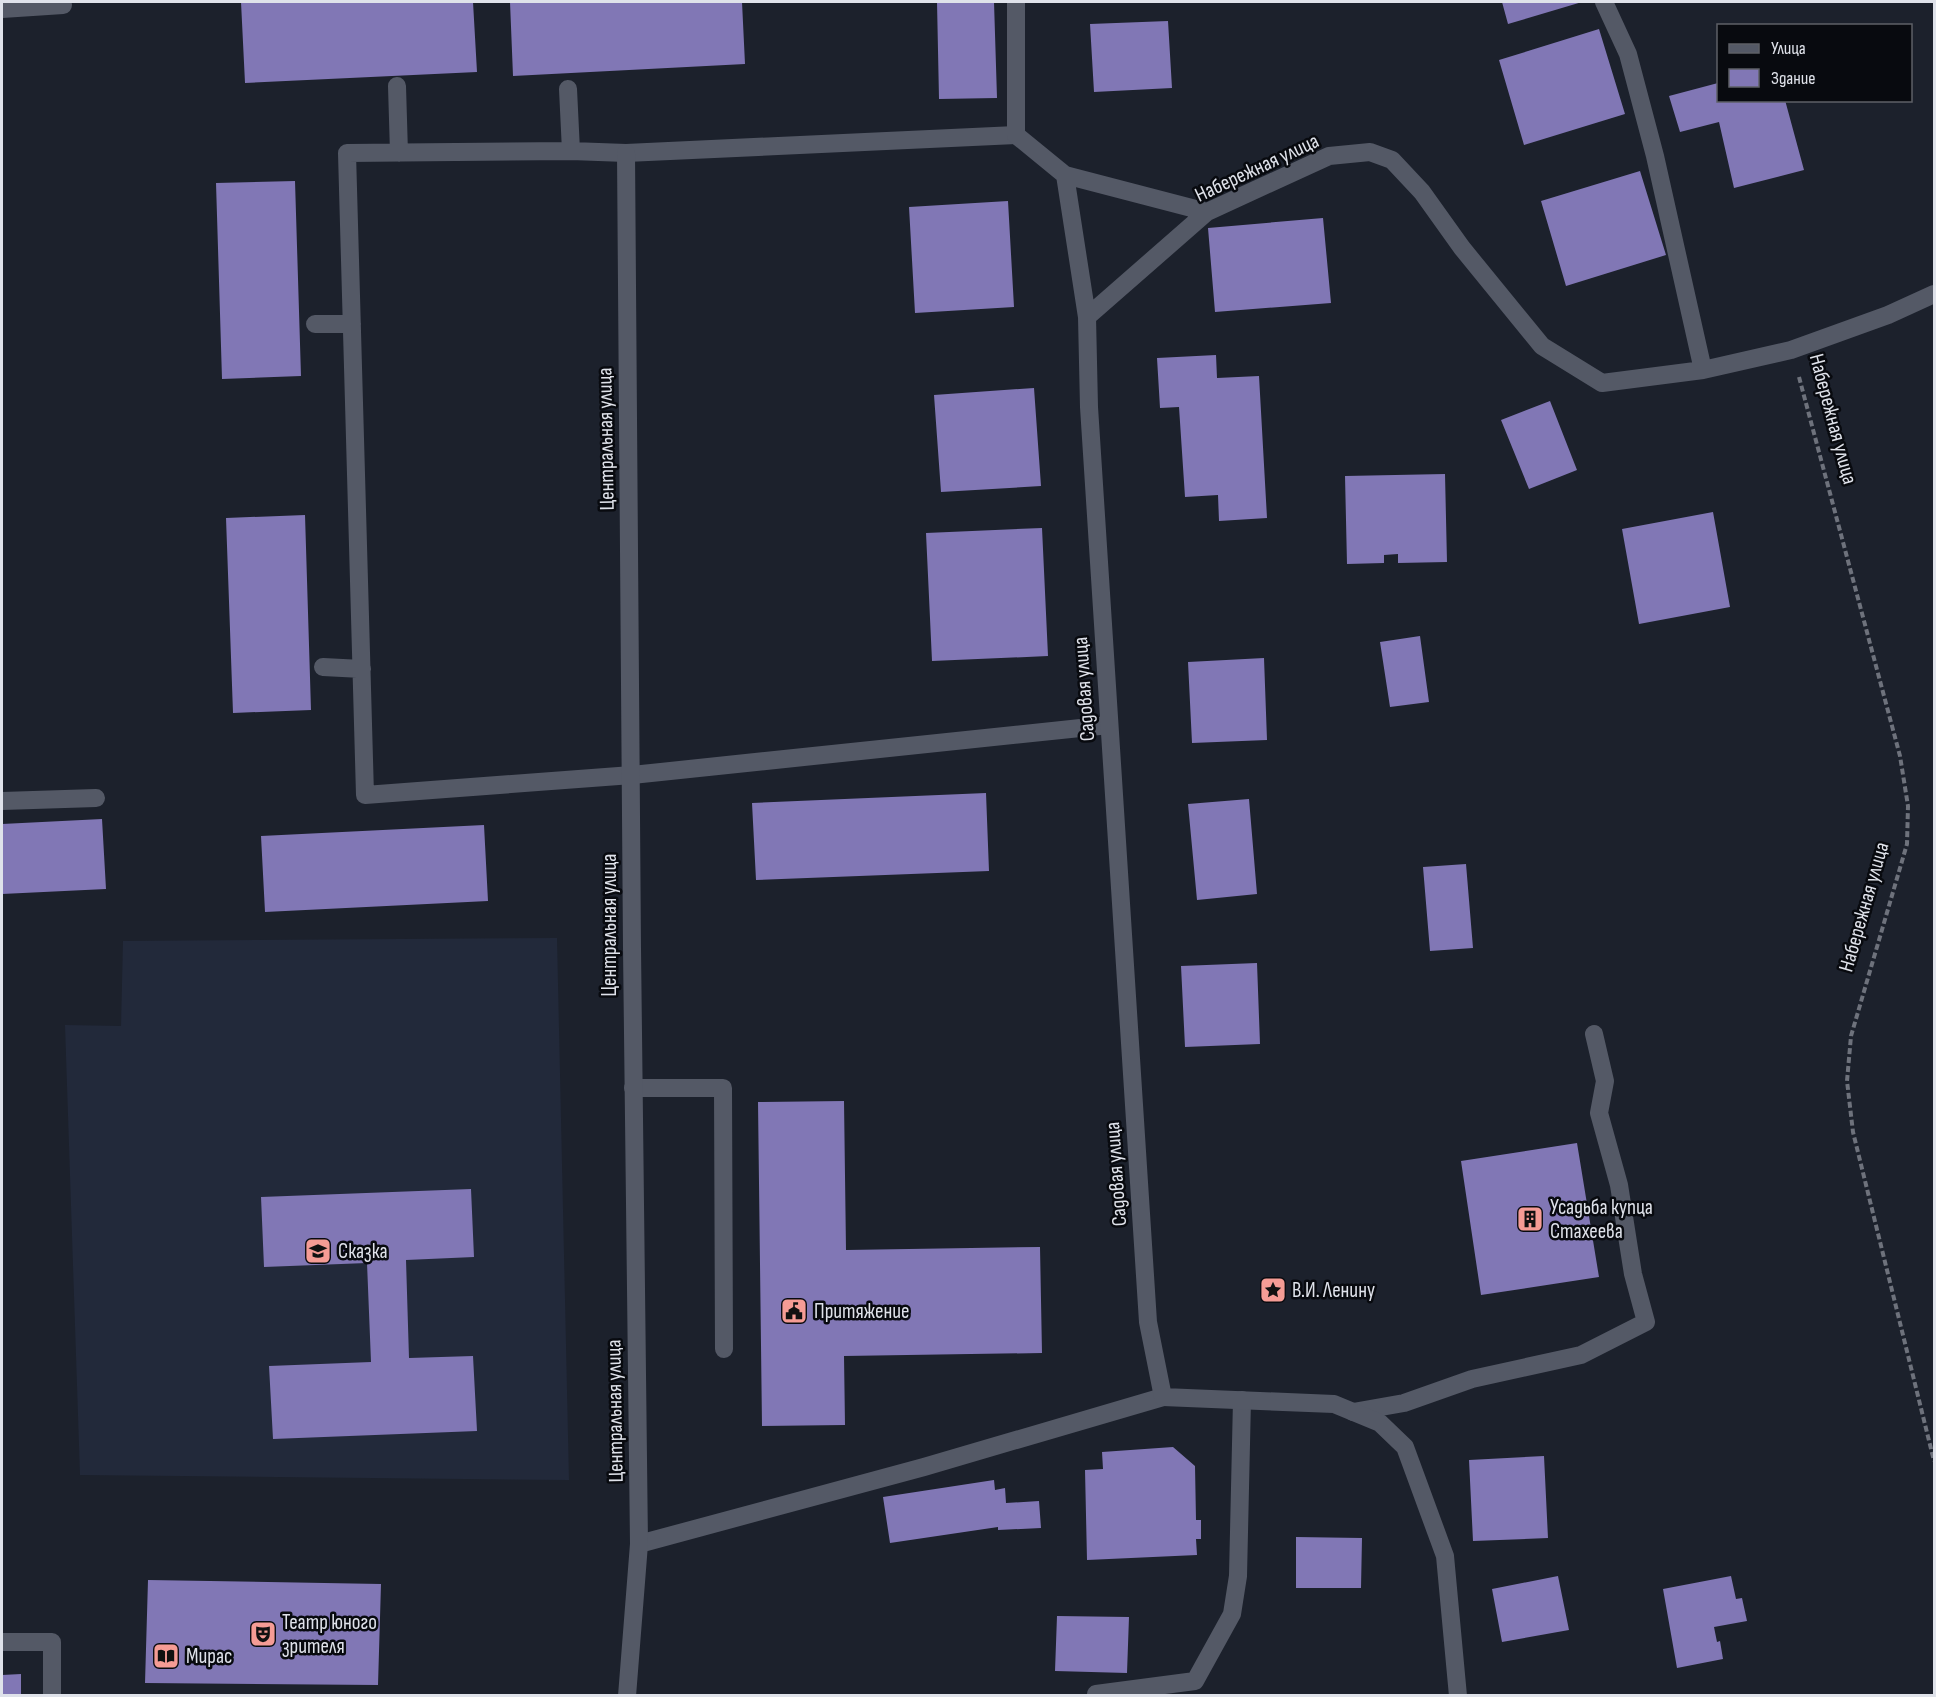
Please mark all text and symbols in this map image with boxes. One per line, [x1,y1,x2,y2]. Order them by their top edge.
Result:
legend [1717,24,1912,102]
text: Улица [1771,38,1806,59]
text: Здание [1771,68,1816,89]
street label: Набережная улица [1191,128,1323,208]
street label: Набережная улица [1804,351,1862,487]
street label: Центральная улица [592,367,620,511]
street label: Садовая улица [1068,636,1100,742]
street label: Набережная улица [1834,839,1894,975]
street label: Центральная улица [597,854,622,996]
street label: Садовая улица [1100,1121,1132,1227]
place label: Усадьба купца Стахеева [1550,1195,1653,1244]
building icon: Усадьба купца Стахеева [1515,1204,1545,1234]
school or university icon: Сказка [303,1236,333,1266]
place label: Сказка [338,1239,388,1264]
place icon: В.И. Ленину [1258,1275,1288,1305]
place label: В.И. Ленину [1292,1278,1375,1303]
public building icon: Притяжение [779,1296,809,1326]
place label: Притяжение [814,1299,910,1324]
street label: Центральная улица [601,1339,629,1483]
place label: Театр юного зрителя [282,1610,377,1659]
theatre icon: Театр юного зрителя [248,1619,278,1649]
library icon: Мирас [151,1641,181,1671]
place label: Мирас [186,1644,232,1669]

